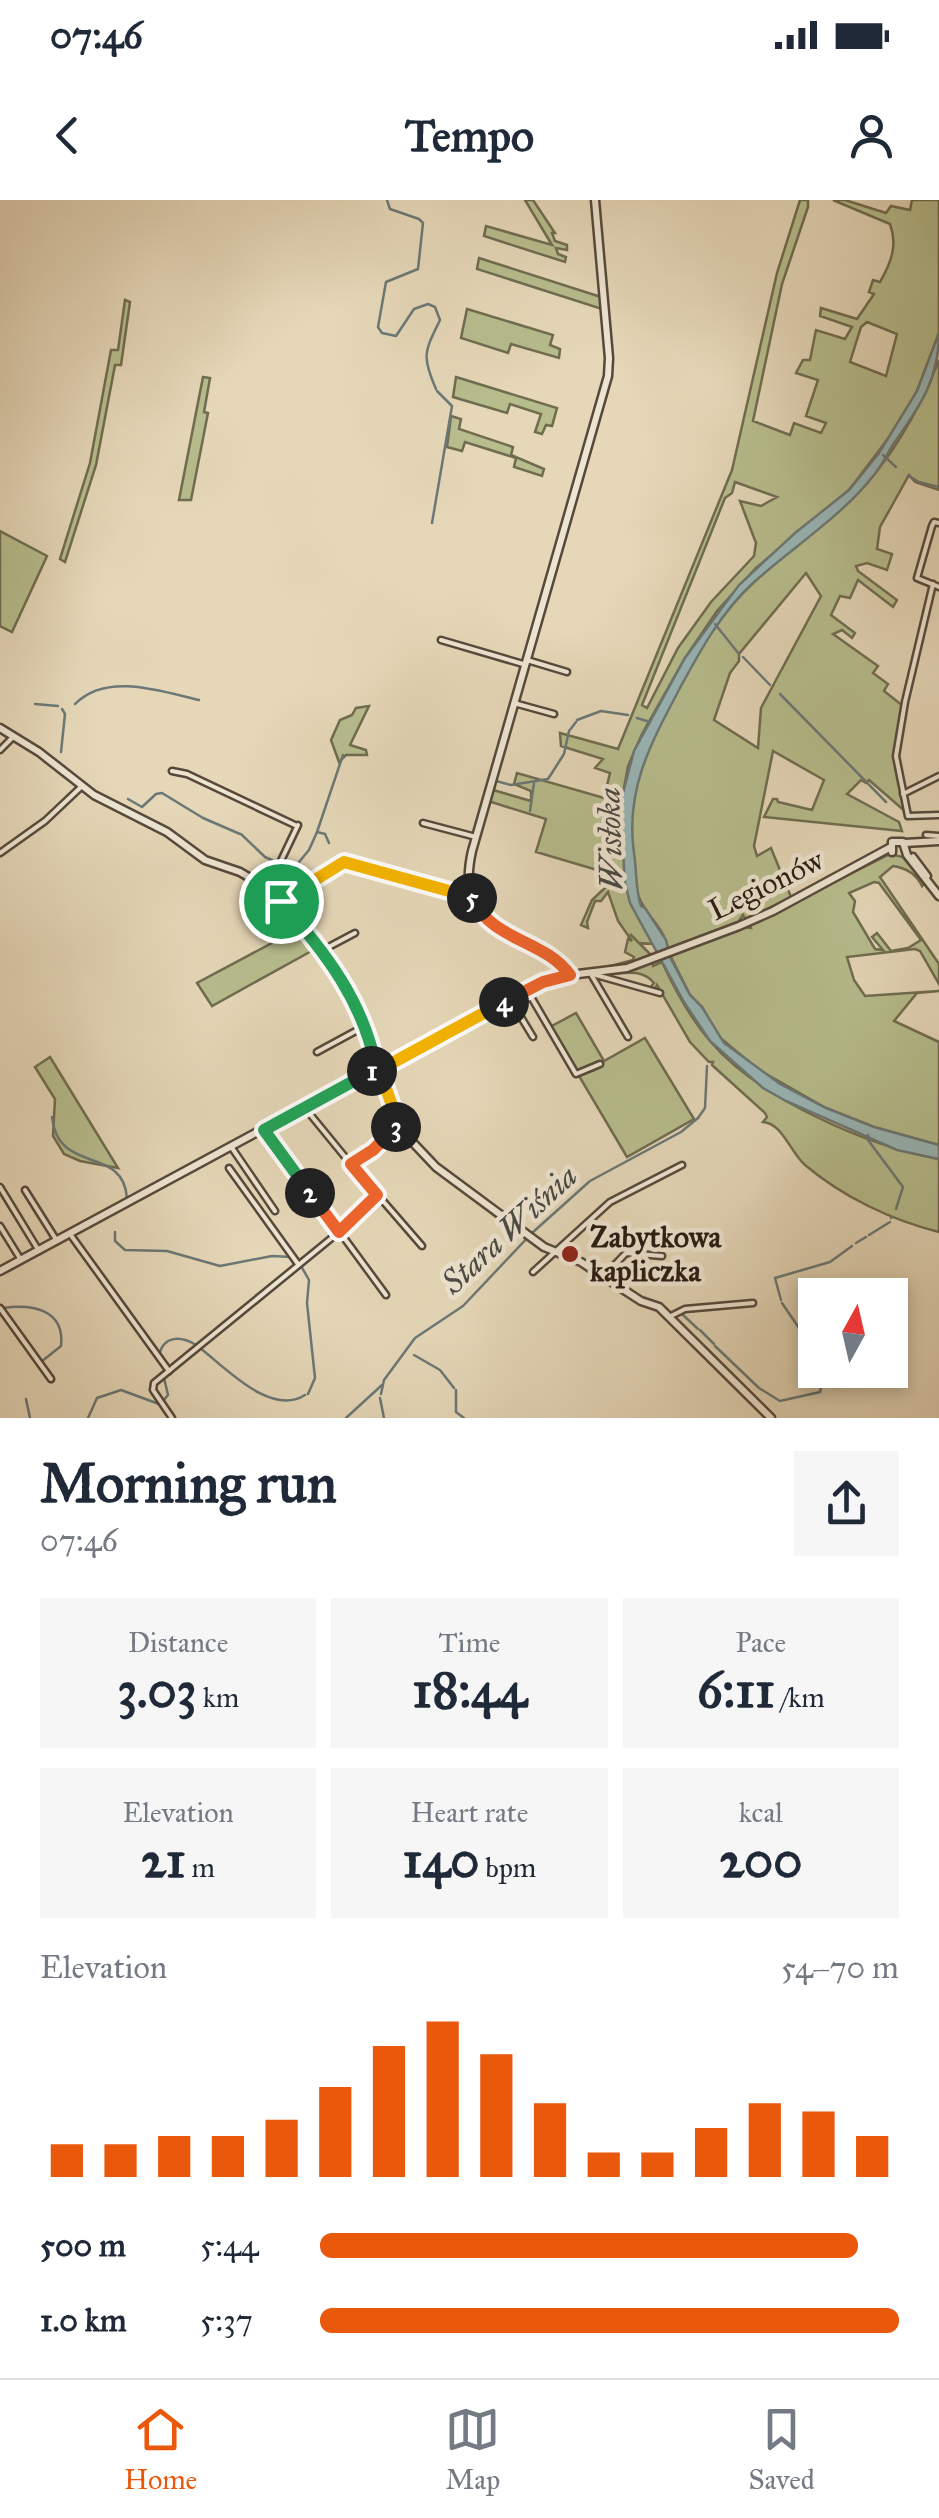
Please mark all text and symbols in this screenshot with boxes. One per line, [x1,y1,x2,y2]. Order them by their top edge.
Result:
text: 07:46 [50,12,143,58]
icon: back [40,108,95,163]
text: Tempo [405,108,534,163]
icon: person [844,108,899,163]
water label: Wisłoka [589,787,632,891]
street label: Legionów [703,841,830,928]
pin [239,859,324,944]
pin: 5 [447,873,497,923]
icon: arrive [254,874,309,929]
text: 5 [465,880,479,915]
pin: 4 [479,977,529,1027]
text: 4 [496,984,512,1019]
pin: 1 [347,1046,397,1096]
text: 1 [366,1053,378,1088]
pin: 3 [371,1102,421,1152]
text: 3 [390,1109,402,1144]
water label: Stara Wiśnia [433,1157,585,1303]
pin: 2 [285,1168,335,1218]
text: 2 [303,1175,317,1210]
place label: Zabytkowa kapliczka [590,1219,723,1289]
marker: Zabytkowa kapliczka [559,1243,581,1265]
north arrow [798,1278,908,1388]
map controls [798,1278,908,1388]
text: Morning run [40,1450,337,1517]
button: share [794,1451,899,1556]
text: 07:46 [40,1521,118,1560]
text: Distance [128,1625,228,1660]
text: Time [438,1625,500,1660]
text: Pace [735,1625,786,1660]
text: 3.03 [117,1660,197,1721]
text: 18:44 [412,1660,527,1721]
text: 6:11 [697,1660,775,1721]
text: km [197,1680,239,1715]
text: /km [775,1680,825,1715]
text: Elevation [123,1795,234,1830]
text: Heart rate [411,1795,528,1830]
text: kcal [739,1795,783,1830]
text: 21 [141,1830,186,1891]
text: 140 [403,1830,479,1891]
text: 200 [719,1830,802,1891]
text: m [186,1850,215,1885]
text: bpm [479,1850,536,1885]
text: Elevation [40,1948,167,1987]
text: 54–70 m [781,1948,899,1987]
text: 500 m [40,2226,126,2265]
text: 5:44 [200,2226,259,2265]
text: 1.0 km [40,2301,127,2340]
text: 5:37 [200,2301,253,2340]
tab: Home [124,2402,197,2497]
tab: Map [445,2402,500,2497]
tab: Saved [748,2402,815,2497]

